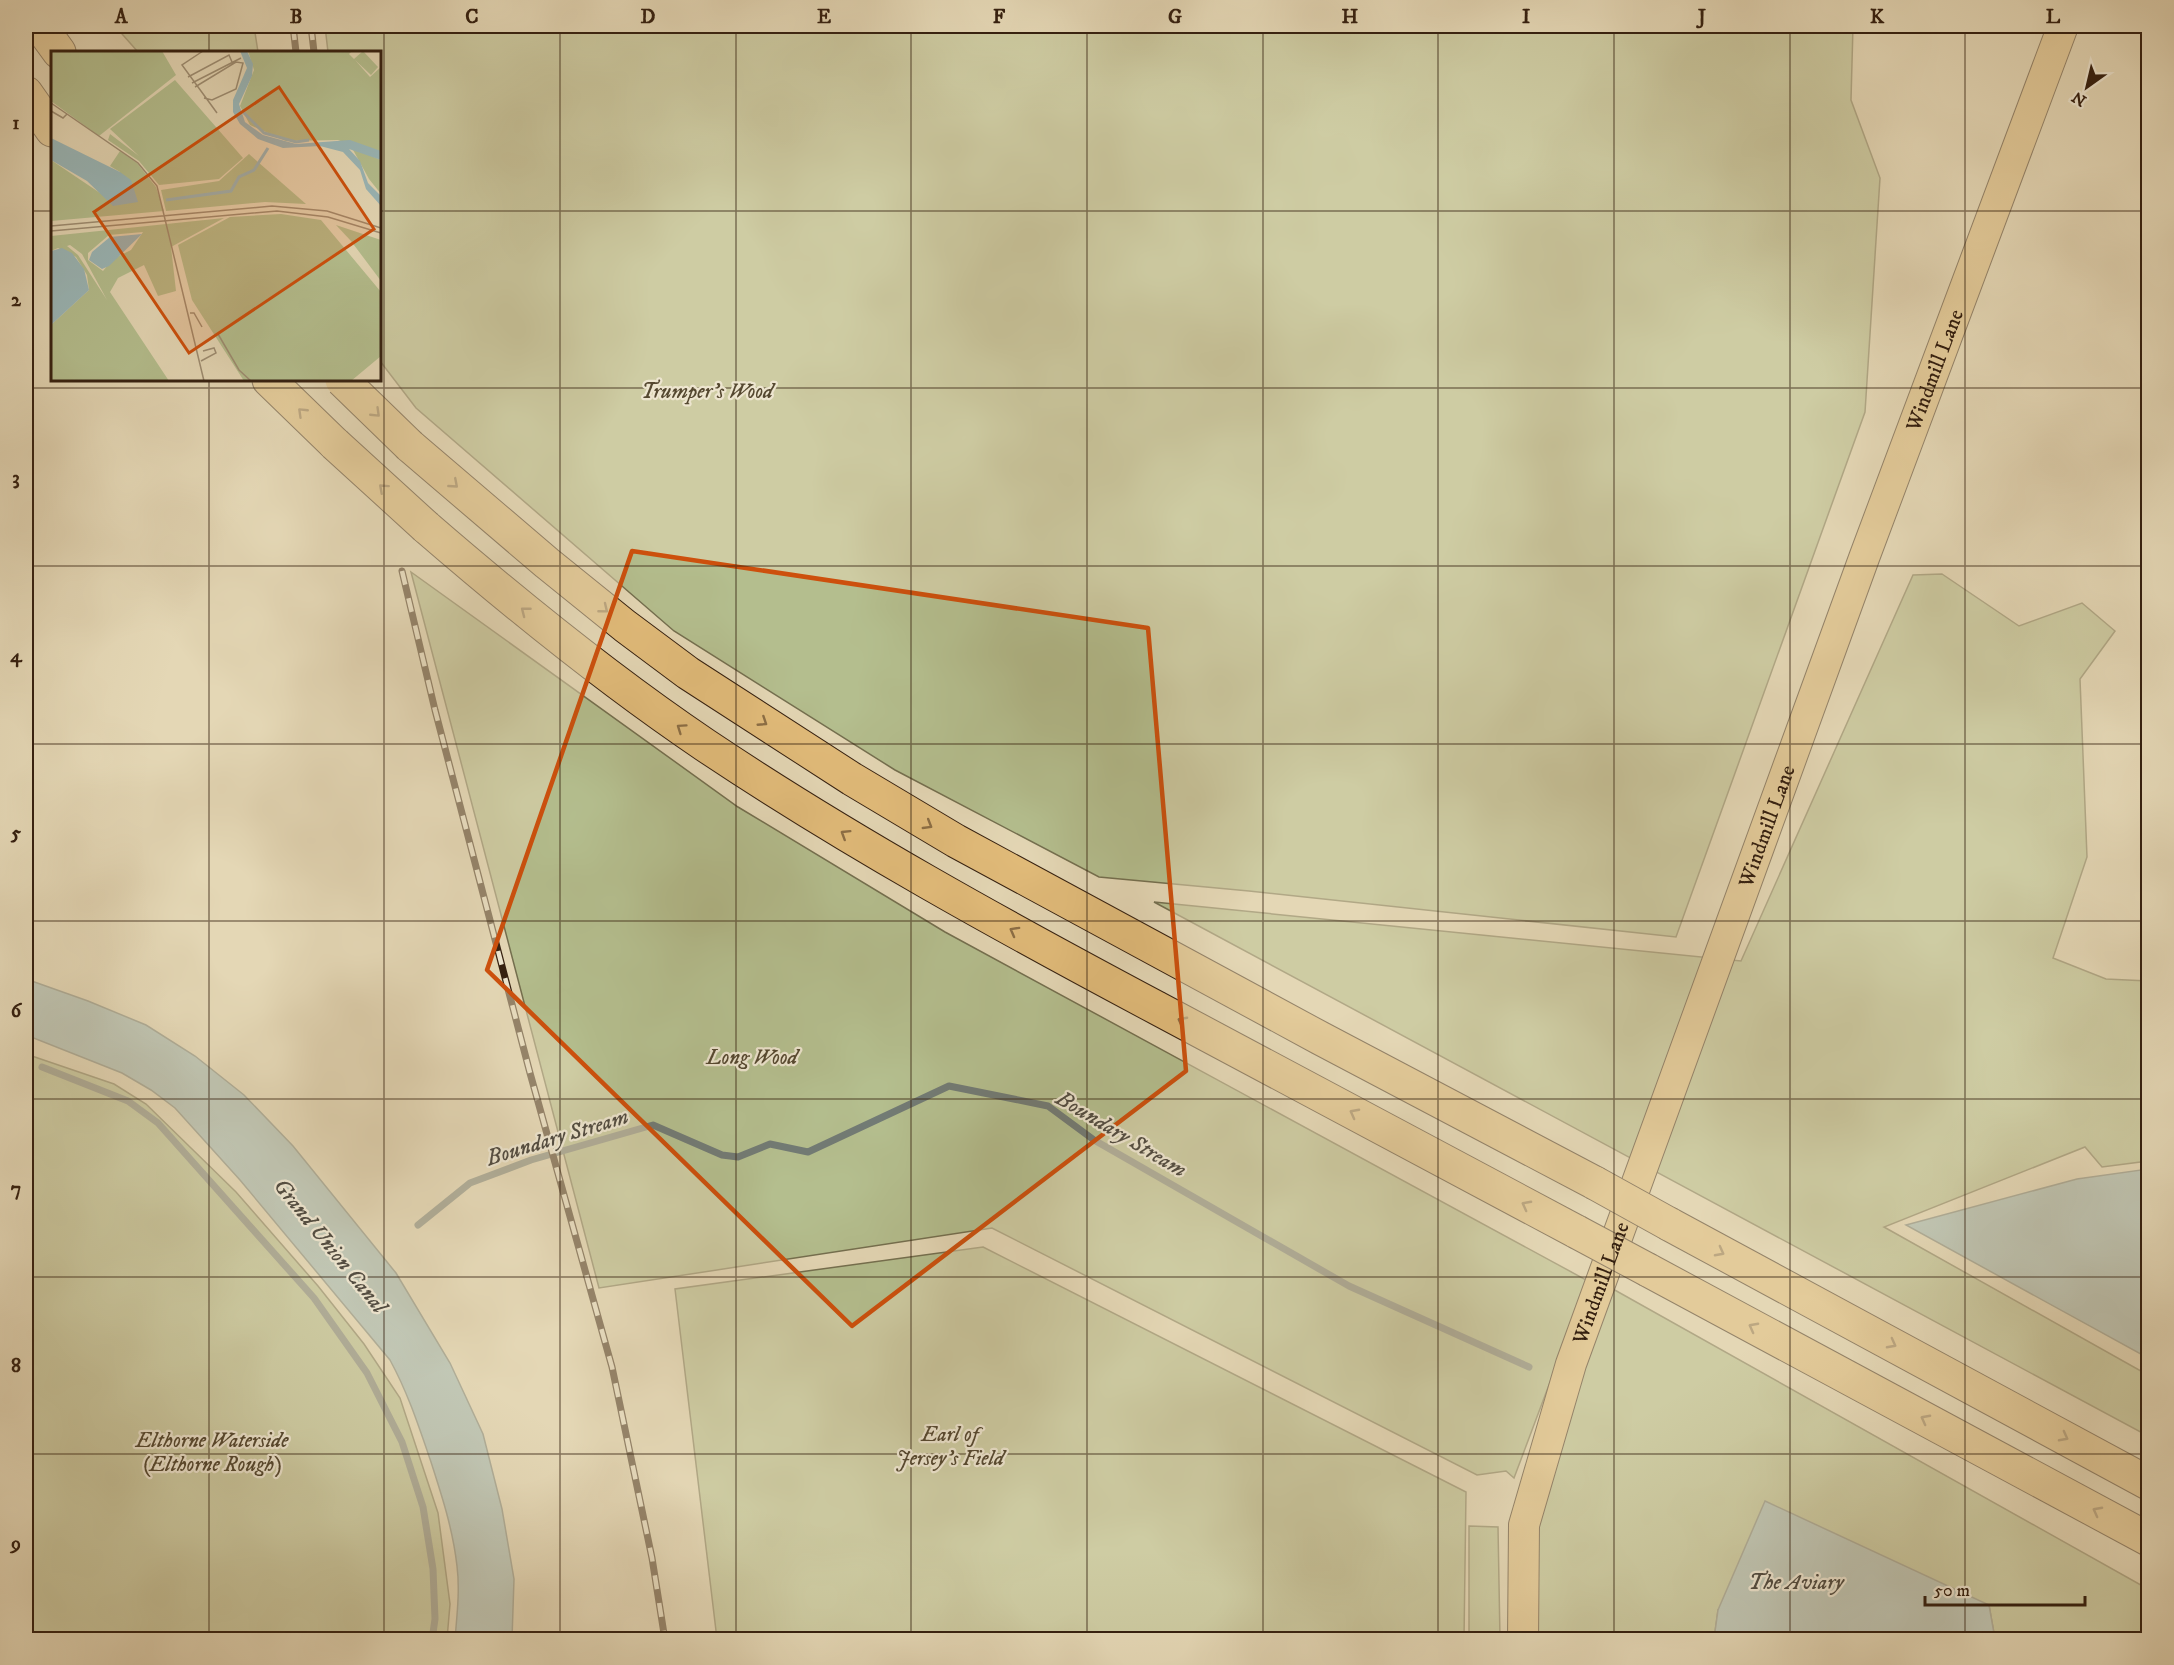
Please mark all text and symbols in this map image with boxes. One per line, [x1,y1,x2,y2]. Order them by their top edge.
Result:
text: A [114,5,129,30]
text: B [290,5,302,30]
text: C [465,5,479,30]
text: D [641,5,656,30]
text: E [817,5,831,30]
text: F [993,5,1006,30]
text: G [1168,5,1182,30]
text: H [1342,5,1359,30]
text: I [1522,5,1530,30]
text: J [1696,5,1706,30]
text: K [1870,5,1885,30]
text: L [2046,5,2061,30]
inset map [51,51,381,381]
north arrow [2057,57,2117,117]
text: N [2068,87,2090,111]
text: 1 [12,111,20,136]
text: 2 [11,288,22,313]
street label: Windmill Lane [1900,306,1970,436]
park label: Trumper's Wood [641,379,776,405]
one-way arrow [369,405,380,416]
one-way arrow [298,408,309,419]
text: 3 [12,466,20,491]
one-way arrow [447,477,458,488]
one-way arrow [379,484,389,495]
one-way arrow [597,602,608,613]
one-way arrow [521,608,532,619]
text: 4 [10,644,23,669]
one-way arrow [756,715,767,726]
one-way arrow [677,724,688,735]
street label: Windmill Lane [1733,762,1802,892]
one-way arrow [922,817,932,829]
text: 5 [10,821,21,846]
one-way arrow [841,830,851,842]
one-way arrow [1010,927,1020,938]
text: 6 [11,999,23,1024]
one-way arrow [1177,1017,1188,1028]
park label: Long Wood [705,1045,801,1071]
water label: Boundary Stream [1050,1084,1191,1184]
water label: Boundary Stream [482,1103,632,1172]
one-way arrow [1349,1109,1360,1120]
water label: Grand Union Canal [267,1173,394,1321]
text: 7 [11,1177,21,1202]
one-way arrow [1521,1201,1532,1212]
street label: Windmill Lane [1567,1218,1636,1349]
one-way arrow [1714,1245,1724,1256]
one-way arrow [1749,1323,1760,1334]
one-way arrow [1886,1337,1896,1348]
text: 8 [11,1354,21,1379]
one-way arrow [1921,1415,1931,1426]
park label: Earl of Jersey's Field [896,1422,1007,1472]
park label: Elthorne Waterside (Elthorne Rough) [135,1428,289,1478]
one-way arrow [2057,1430,2068,1441]
one-way arrow [2093,1507,2103,1518]
text: 9 [9,1532,21,1557]
water label: The Aviary [1748,1569,1845,1596]
scale bar [1925,1569,2086,1607]
text: 50 m [1934,1580,1970,1602]

